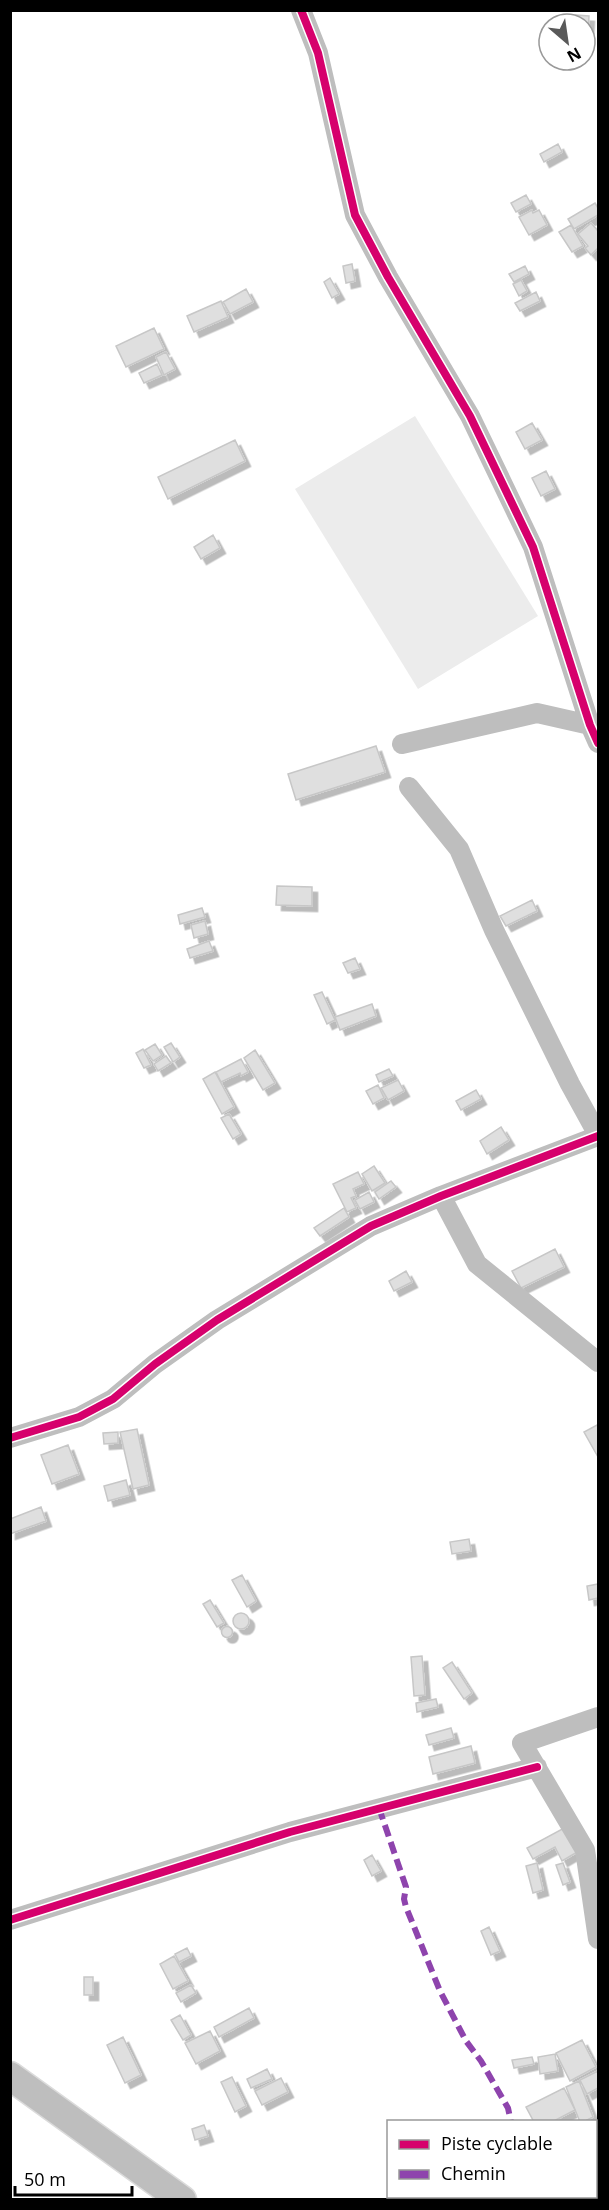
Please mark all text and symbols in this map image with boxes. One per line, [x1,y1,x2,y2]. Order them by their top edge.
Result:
north arrow [537,12,597,72]
text: N [563,42,585,68]
legend [387,2120,597,2198]
text: Piste cyclable [441,2131,553,2155]
scale bar [15,2159,132,2197]
text: Chemin [441,2161,506,2185]
text: 50 m [24,2167,66,2191]

